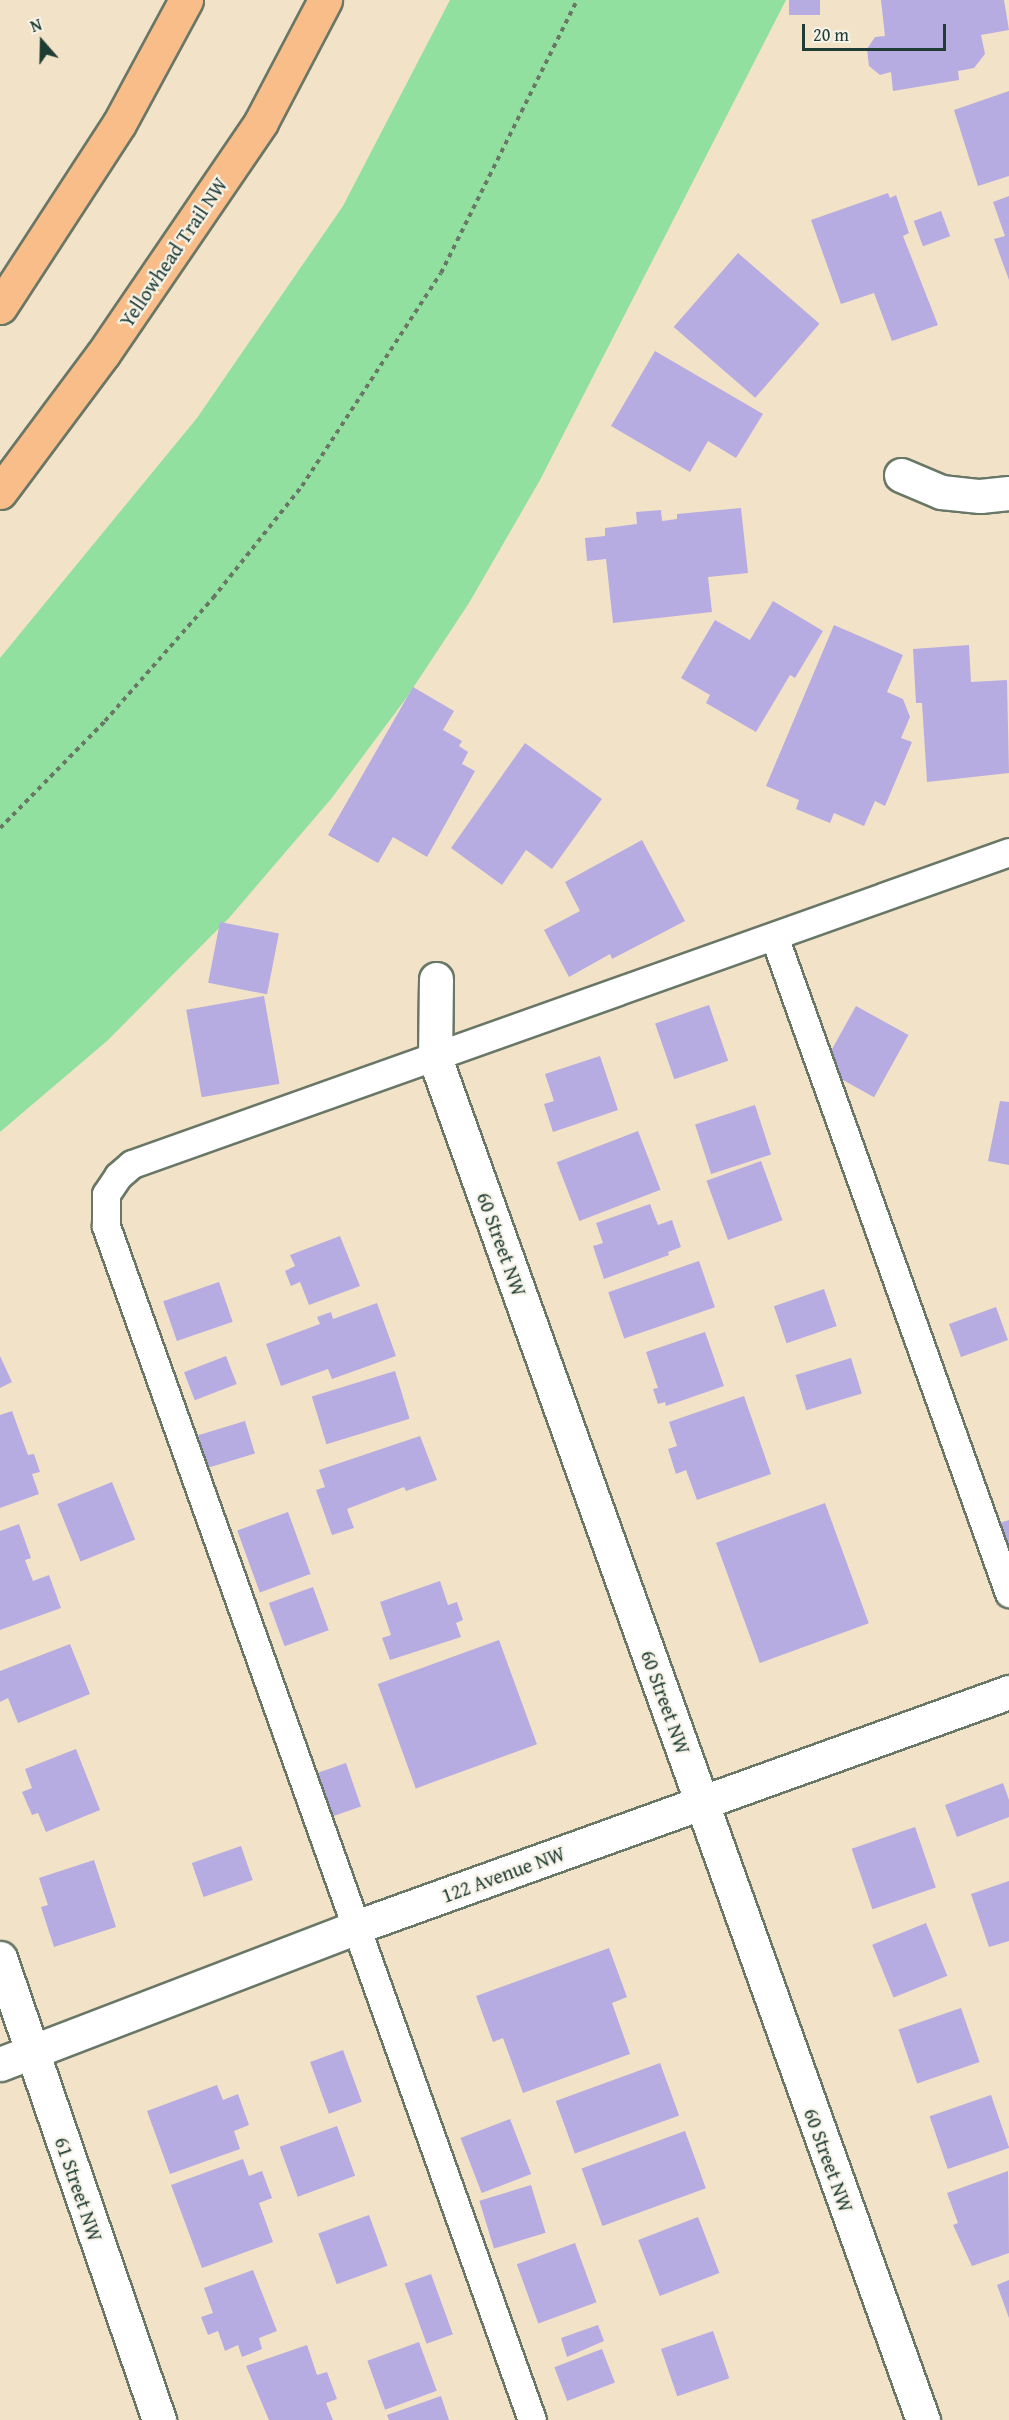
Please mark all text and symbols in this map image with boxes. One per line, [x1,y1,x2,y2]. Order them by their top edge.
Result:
north arrow [12,12,72,72]
text: N [27,12,45,38]
scale bar [805,12,949,50]
text: 20 m [813,21,849,48]
street label: Yellowhead Trail NW [114,173,232,331]
street label: 60 Street NW [472,1189,532,1299]
street label: 60 Street NW [636,1647,696,1757]
street label: 122 Avenue NW [438,1841,568,1907]
street label: 60 Street NW [799,2105,859,2215]
street label: 61 Street NW [50,2134,108,2244]

